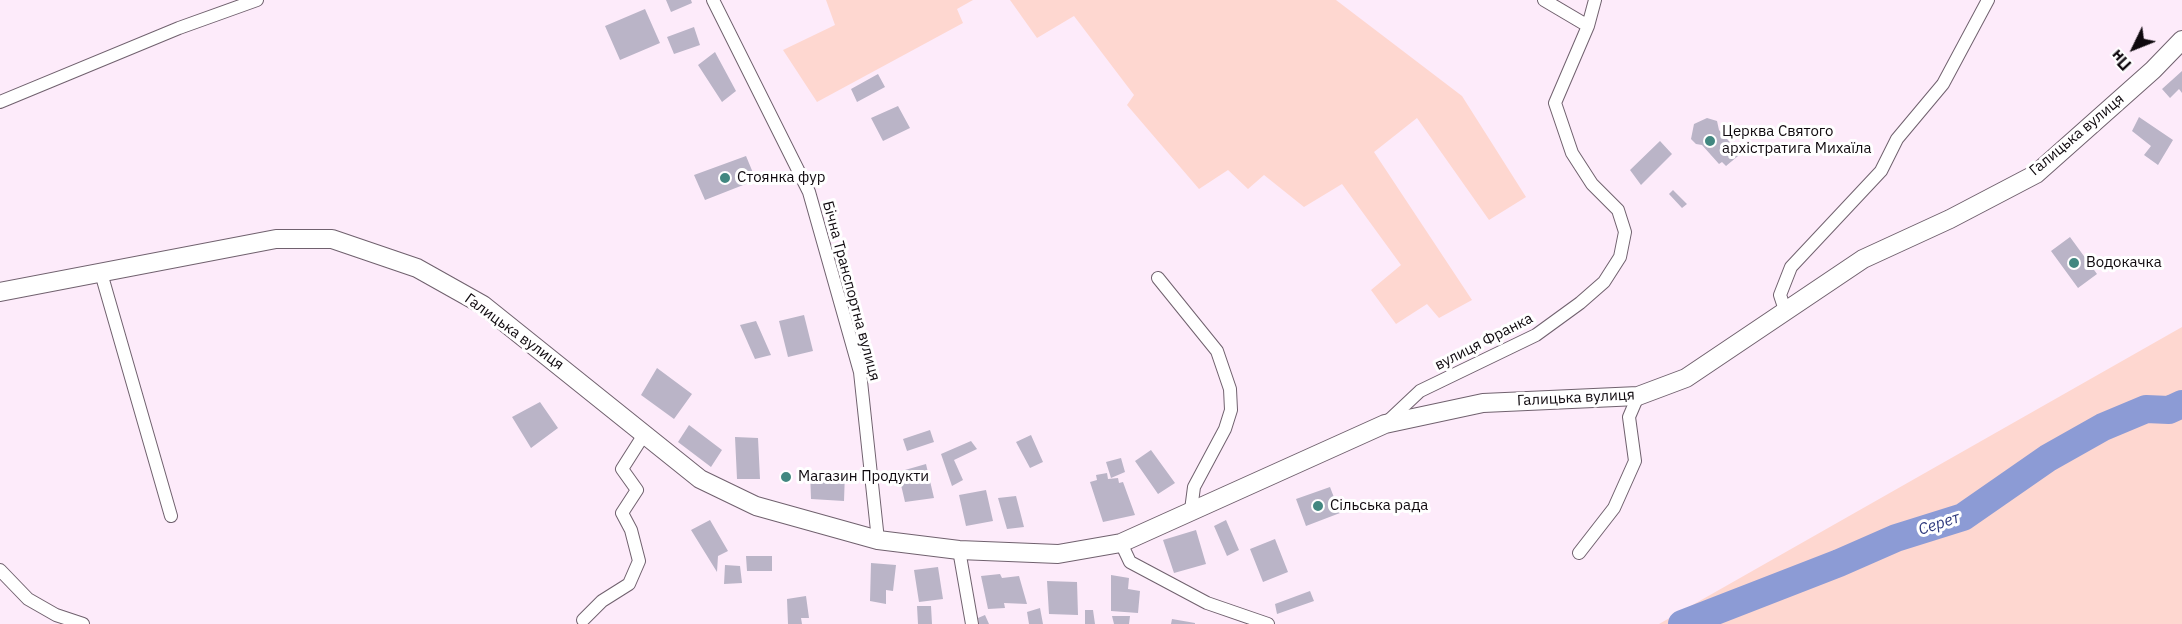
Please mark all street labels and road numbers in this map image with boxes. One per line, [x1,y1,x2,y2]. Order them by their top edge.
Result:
street label: Галицька вулиця [2026,90,2128,180]
street label: Бічна Транспортна вулиця [818,199,884,383]
street label: Галицька вулиця [461,290,567,374]
street label: вулиця Франка [1432,310,1536,374]
street label: Галицька вулиця [1517,386,1635,410]

